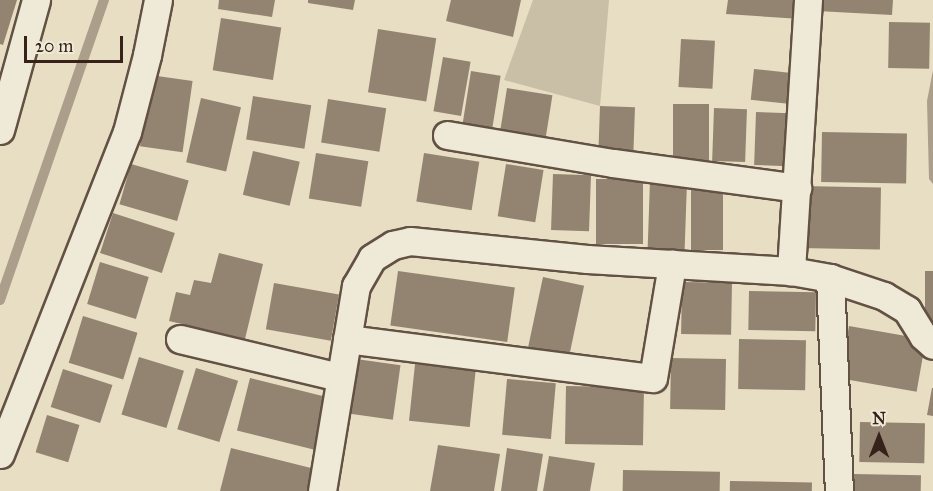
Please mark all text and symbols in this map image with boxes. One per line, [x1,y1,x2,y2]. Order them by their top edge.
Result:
scale bar [27,24,126,62]
text: 20 m [35,35,73,57]
north arrow [849,407,909,467]
text: N [872,409,886,428]

